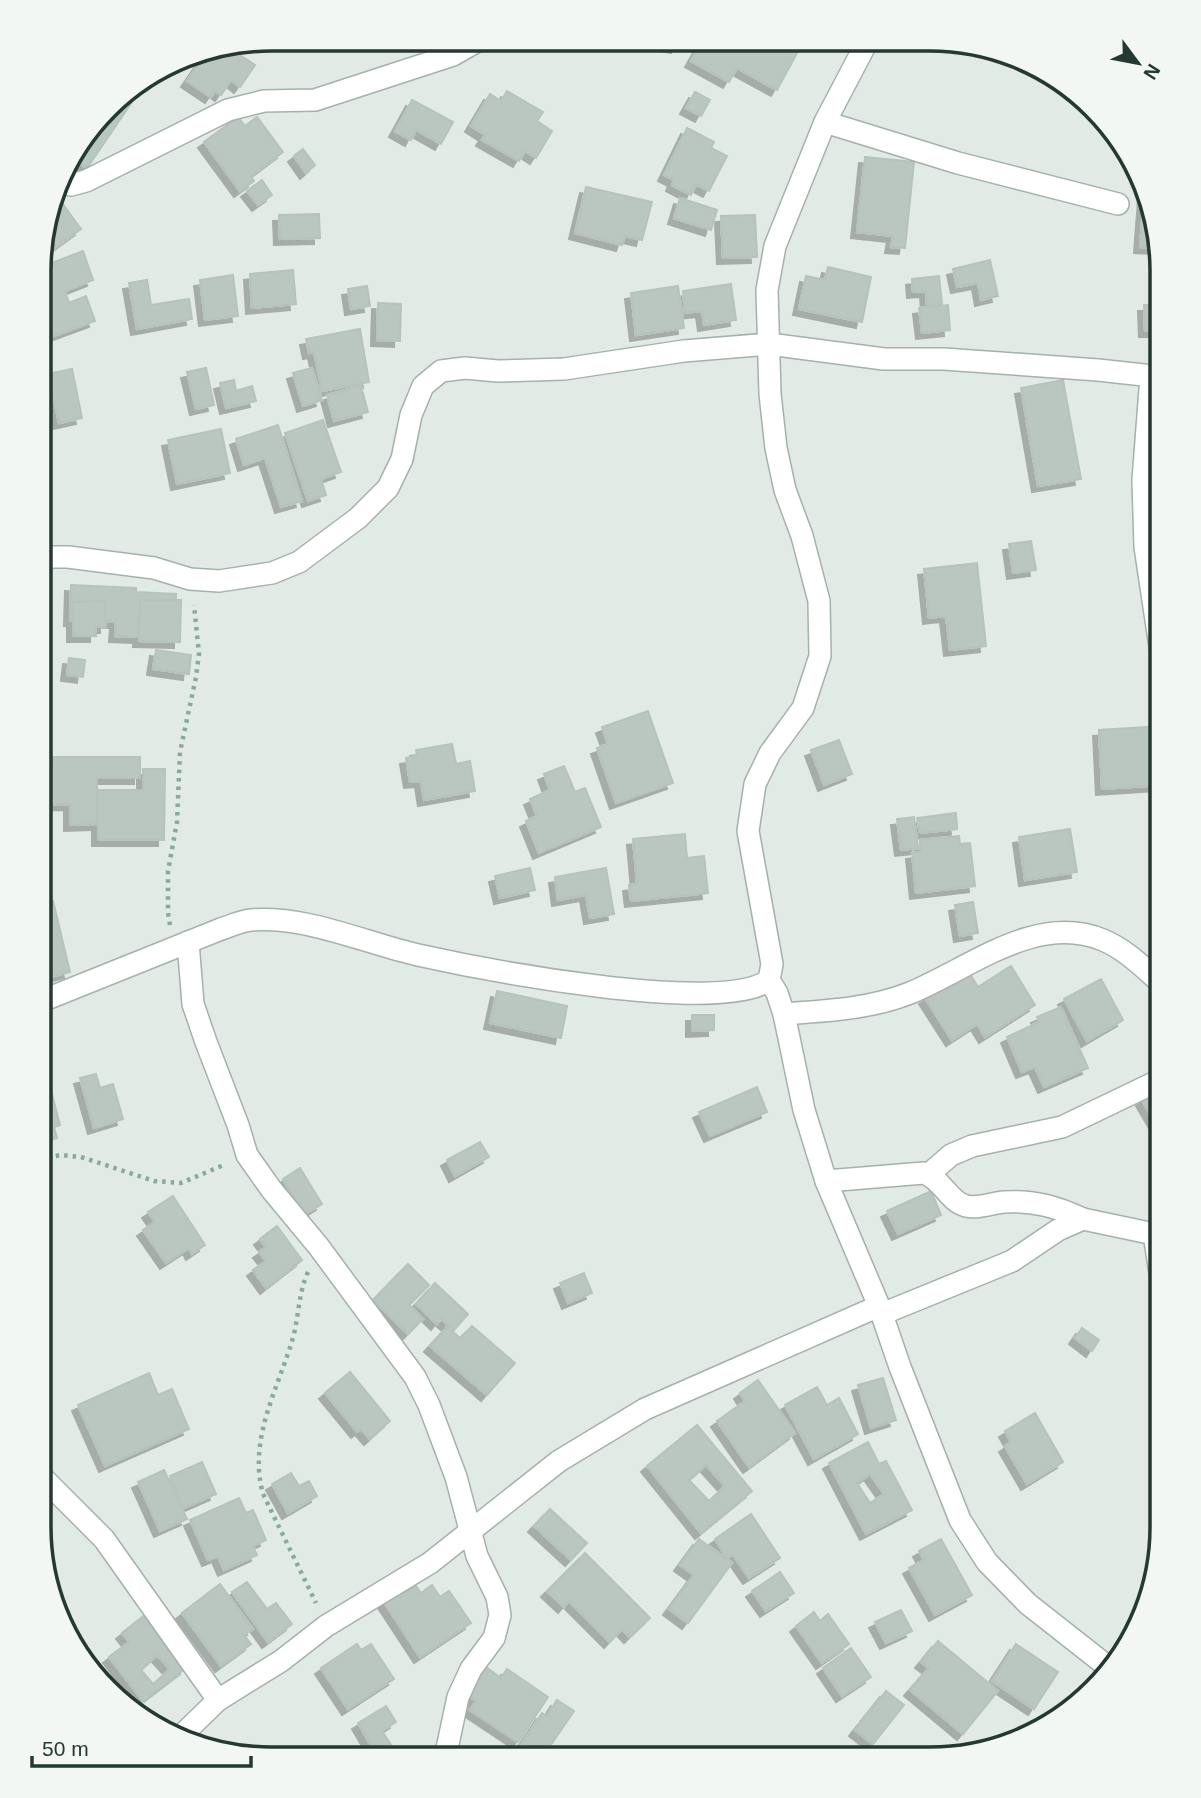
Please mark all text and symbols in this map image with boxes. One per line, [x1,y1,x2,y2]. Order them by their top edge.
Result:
north arrow [1103,28,1173,98]
text: N [1139,60,1165,83]
scale bar [32,1724,250,1768]
text: 50 m [42,1737,89,1760]

